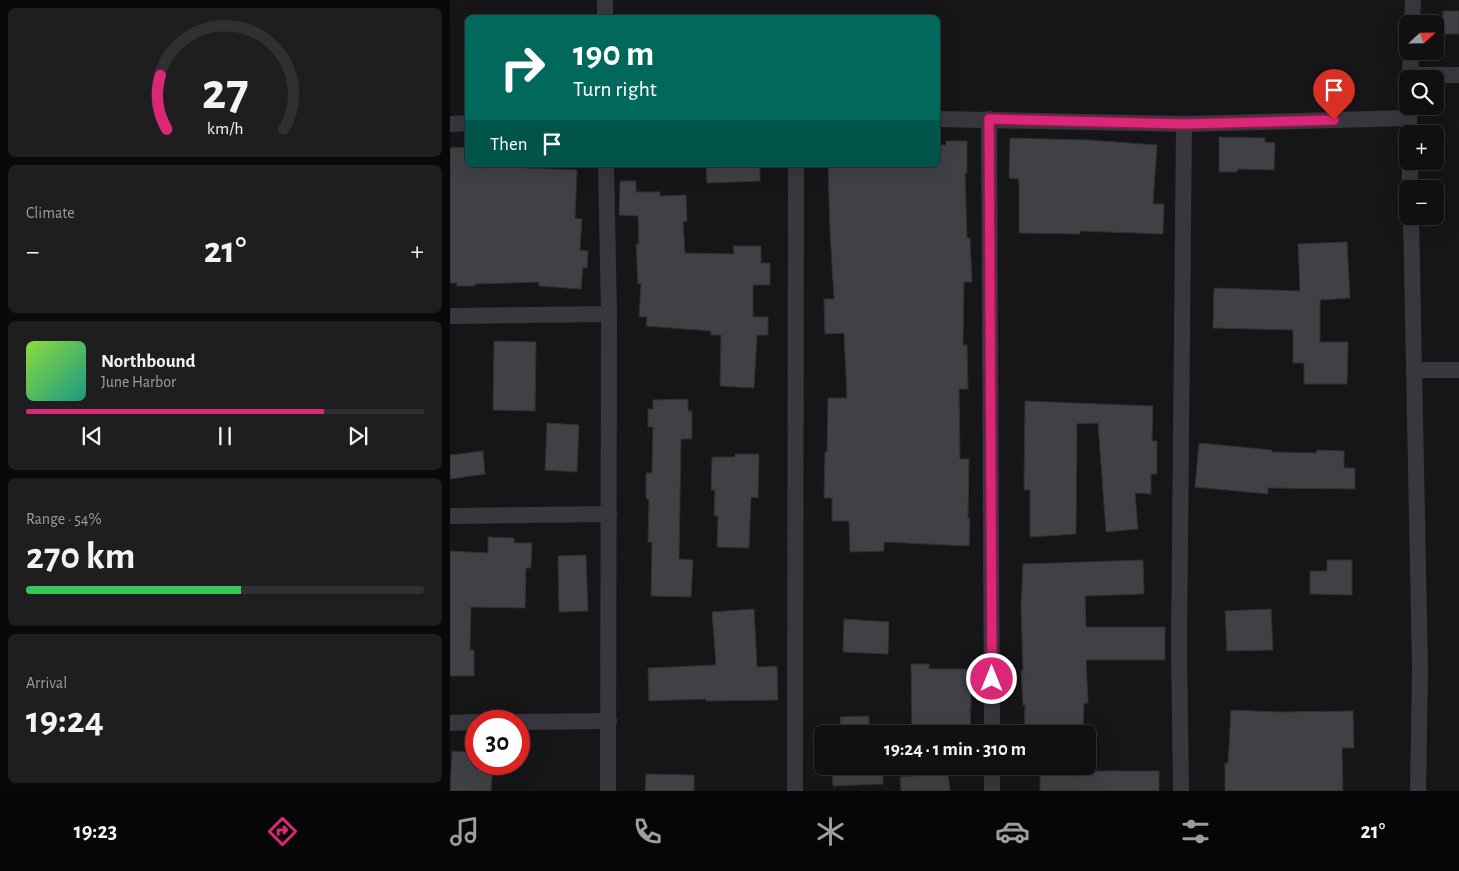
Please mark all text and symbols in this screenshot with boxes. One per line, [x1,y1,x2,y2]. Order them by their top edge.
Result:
north arrow [1399,15,1444,60]
map controls [1399,15,1444,225]
icon: right [490,35,555,100]
text: 190 m [573,37,654,72]
text: 27 [202,66,248,118]
pin [1313,69,1355,120]
button: search [1399,70,1444,115]
icon: arrive [1320,76,1348,104]
text: Turn right [573,78,657,100]
text: km/h [207,120,243,138]
button: + [1399,125,1444,170]
icon: arrive [538,130,566,158]
text: Then [490,135,528,154]
button: − [1399,180,1444,225]
text: Climate [26,205,75,221]
text: 21° [204,232,246,270]
text: − [26,238,39,266]
text: + [411,238,424,266]
text: Northbound [101,352,196,371]
text: June Harbor [101,374,176,390]
icon: previous [78,422,106,450]
icon: pause [211,422,239,450]
icon: next [344,422,372,450]
text: Range · 54% [26,511,102,527]
text: 270 km [26,538,135,576]
position arrow [965,652,1017,704]
text: Arrival [26,675,67,691]
text: 19:24 [26,702,104,740]
speed limit sign: 30 [465,710,530,775]
text: 19:24 · 1 min · 310 m [884,740,1026,759]
icon: directions [265,814,300,849]
icon: music [447,814,482,849]
icon: phone [630,814,665,849]
icon: climate [813,814,848,849]
icon: car [995,814,1030,849]
icon: filters [1178,814,1213,849]
text: 19:23 [74,820,117,842]
text: 21° [1360,820,1385,842]

